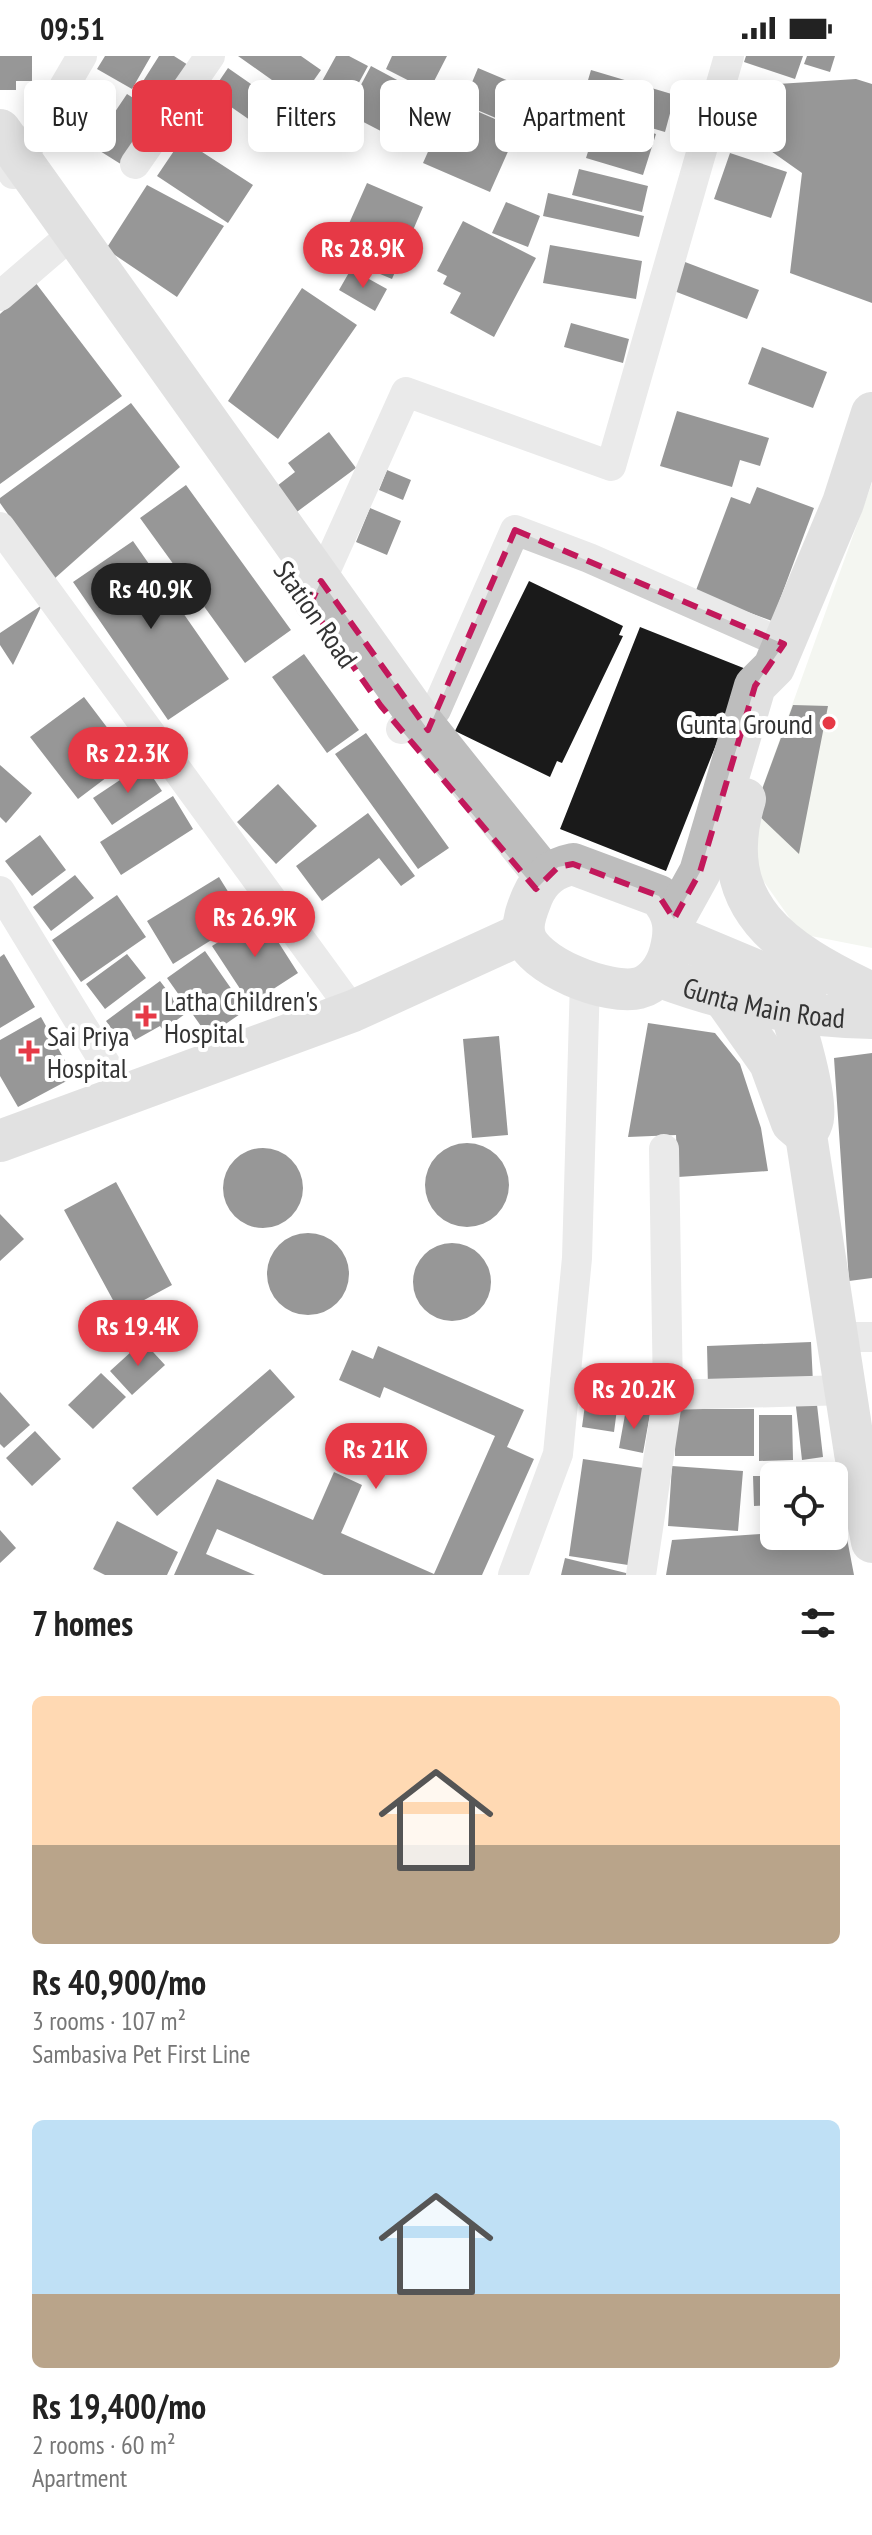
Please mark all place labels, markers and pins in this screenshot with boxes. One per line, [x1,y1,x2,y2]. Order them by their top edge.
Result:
pin: Rs 28.9K [280,222,446,290]
pin: Rs 40.9K [68,563,234,631]
place label: Gunta Ground [680,705,813,742]
marker: Gunta Ground [820,714,838,732]
pin: Rs 22.3K [45,727,211,795]
pin: Rs 26.9K [172,891,338,959]
place label: Latha Children's Hospital [164,982,318,1051]
marker: Latha Children's Hospital [135,1005,157,1027]
place label: Sai Priya Hospital [47,1017,130,1086]
marker: Sai Priya Hospital [18,1040,40,1062]
pin: Rs 19.4K [55,1300,221,1368]
pin: Rs 20.2K [551,1363,717,1431]
pin: Rs 21K [311,1423,441,1491]

